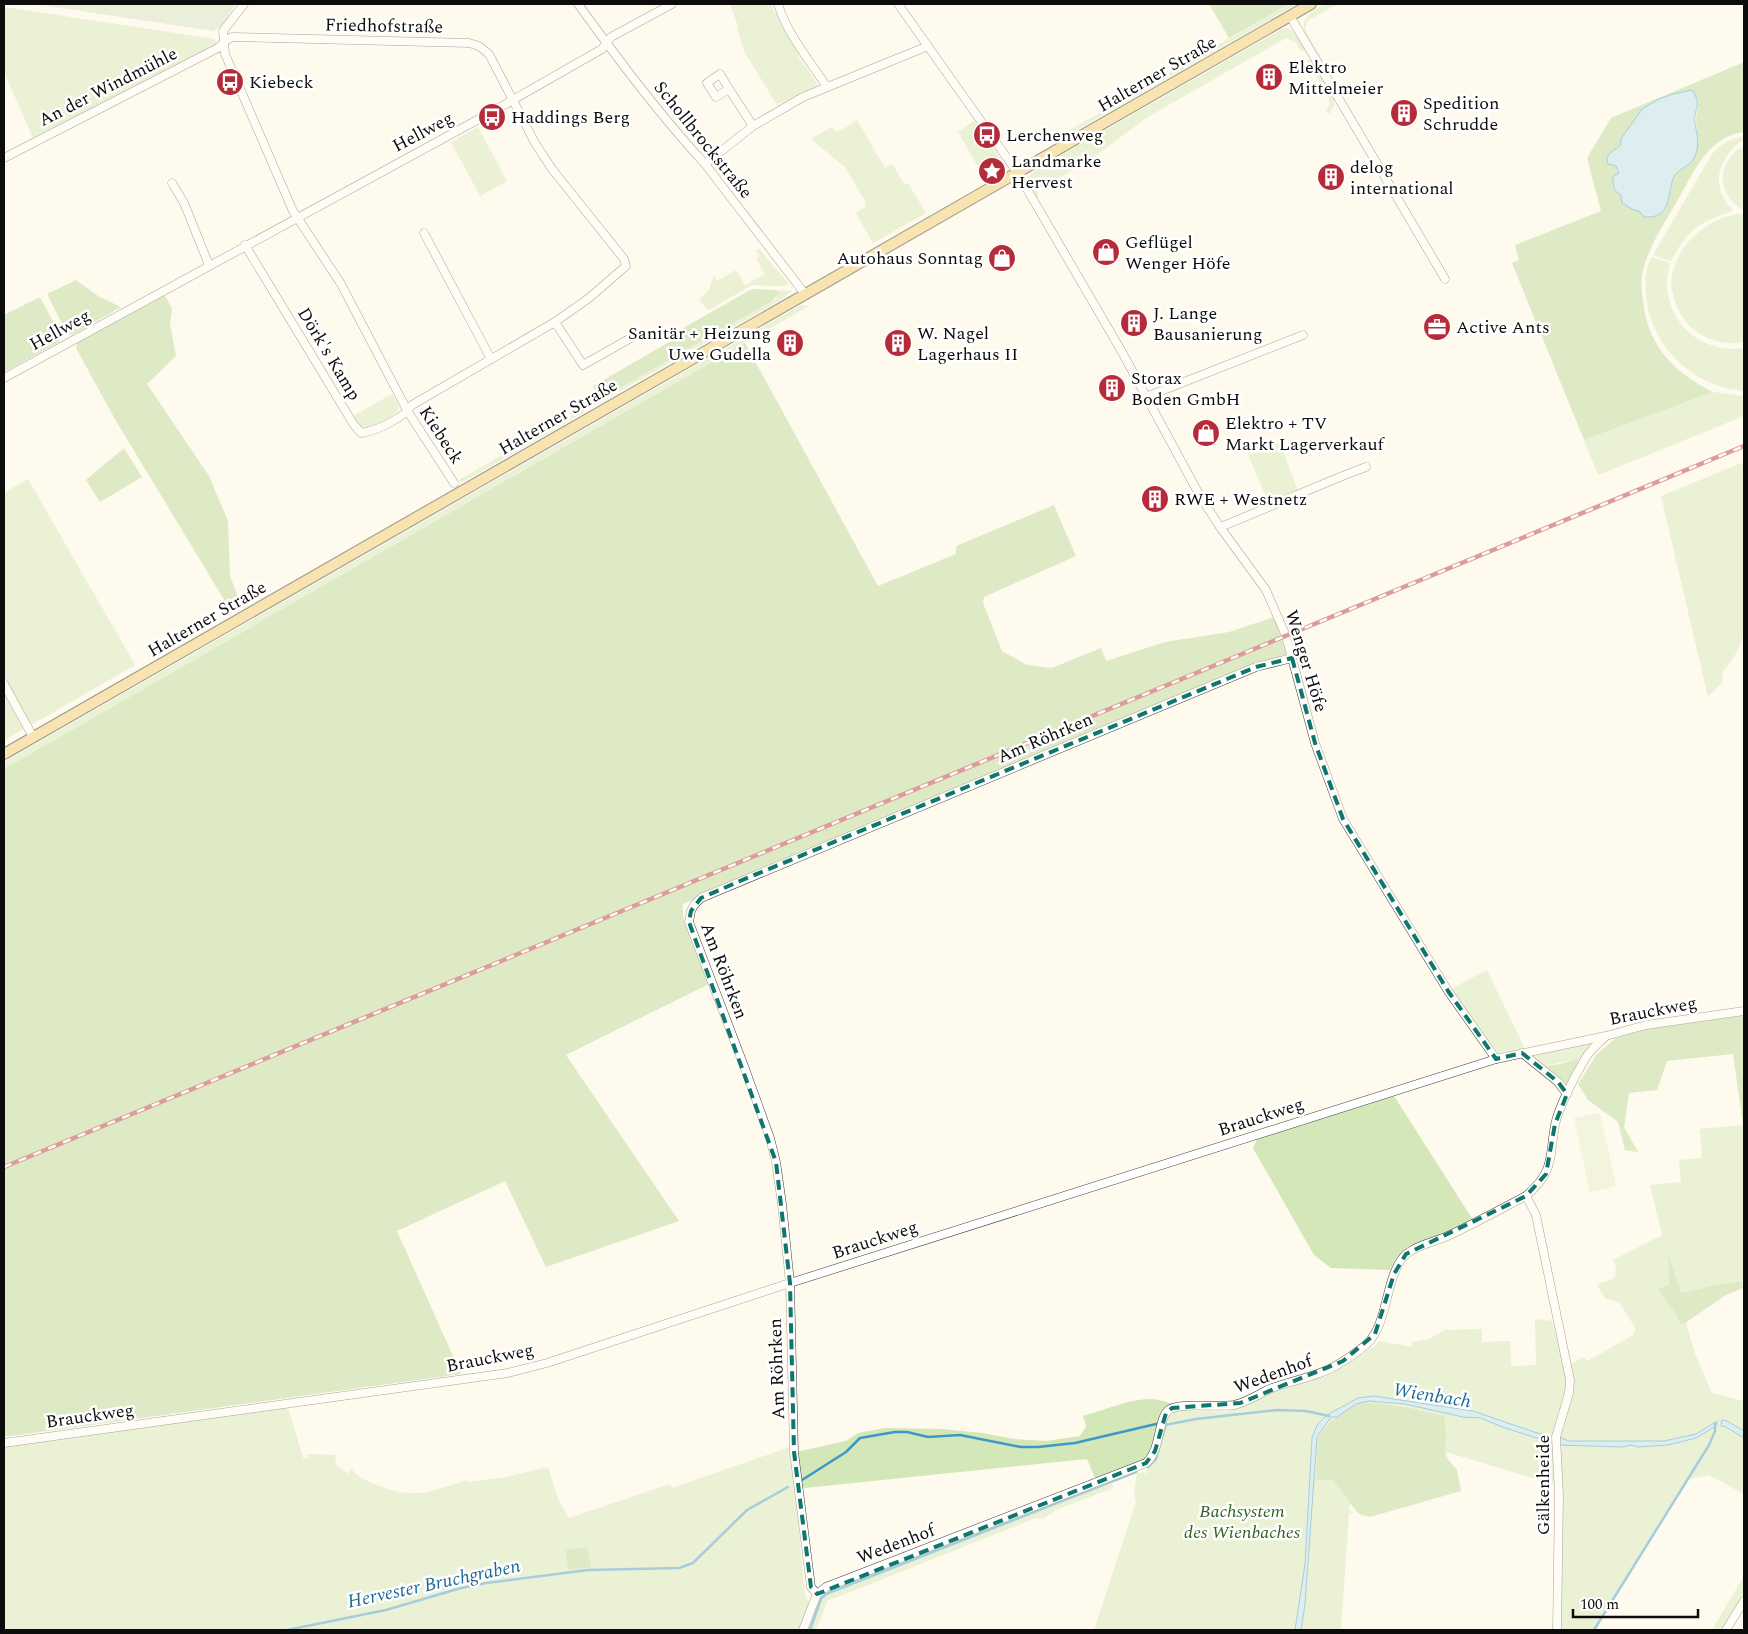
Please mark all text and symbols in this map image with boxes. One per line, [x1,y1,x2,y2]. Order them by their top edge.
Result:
street label: Friedhofstraße [325,11,443,41]
street label: Halterner Straße [1092,29,1222,119]
street label: An der Windmühle [34,40,182,134]
place label: Elektro Mittelmeier [1288,54,1383,102]
building icon: Elektro Mittelmeier [1254,62,1284,92]
bus stop icon: Kiebeck [215,67,245,97]
place label: Kiebeck [249,69,314,96]
street label: Schollbrockstraße [647,75,759,205]
place label: Spedition Schrudde [1423,90,1499,138]
building icon: Spedition Schrudde [1389,98,1419,128]
bus stop icon: Haddings Berg [477,102,507,132]
place label: Haddings Berg [511,104,630,131]
street label: Hellweg [388,105,458,159]
bus stop icon: Lerchenweg [972,120,1002,150]
place label: Lerchenweg [1006,122,1103,149]
place label: Landmarke Hervest [1011,148,1101,196]
place label: delog international [1350,154,1454,202]
place icon: Landmarke Hervest [977,156,1007,186]
building icon: delog international [1316,162,1346,192]
place label: Geflügel Wenger Höfe [1125,229,1231,277]
shop icon: Geflügel Wenger Höfe [1091,237,1121,267]
shop icon: Autohaus Sonntag [987,243,1017,273]
place label: Autohaus Sonntag [837,245,983,272]
place label: J. Lange Bausanierung [1153,300,1263,348]
street label: Hellweg [25,302,95,358]
street label: Dörk's Kamp [290,302,368,406]
building icon: J. Lange Bausanierung [1119,308,1149,338]
office icon: Active Ants [1422,312,1452,342]
place label: Active Ants [1456,314,1550,341]
place label: Sanitär + Heizung Uwe Gudella [628,320,771,368]
place label: W. Nagel Lagerhaus II [917,320,1018,368]
building icon: Sanitär + Heizung Uwe Gudella [775,328,805,358]
building icon: W. Nagel Lagerhaus II [883,328,913,358]
place label: Storax Boden GmbH [1131,365,1240,413]
street label: Halterner Straße [493,372,623,462]
building icon: Storax Boden GmbH [1097,373,1127,403]
street label: Kiebeck [412,401,470,469]
place label: Elektro + TV Markt Lagerverkauf [1225,410,1386,458]
shop icon: Elektro + TV Markt Lagerverkauf [1191,418,1221,448]
building icon: RWE + Westnetz [1140,484,1170,514]
place label: RWE + Westnetz [1174,486,1308,513]
street label: Halterner Straße [142,574,272,664]
street label: Wenger Höfe [1278,607,1334,715]
street label: Am Röhrken [993,706,1097,770]
street label: Am Röhrken [693,919,755,1023]
street label: Brauckweg [1607,989,1699,1033]
street label: Brauckweg [1215,1090,1307,1144]
street label: Brauckweg [829,1213,921,1267]
street label: Am Röhrken [762,1318,792,1420]
street label: Brauckweg [444,1336,536,1380]
street label: Wedenhof [1230,1347,1318,1401]
water label: Wienbach [1391,1376,1473,1416]
street label: Brauckweg [44,1396,136,1436]
street label: Gälkenheide [1530,1435,1557,1535]
park label: Bachsystem des Wienbaches [1184,1498,1301,1546]
street label: Wedenhof [853,1516,941,1571]
water label: Hervester Bruchgraben [345,1552,523,1616]
scale bar [1573,1586,1698,1618]
text: 100 m [1580,1593,1619,1616]

